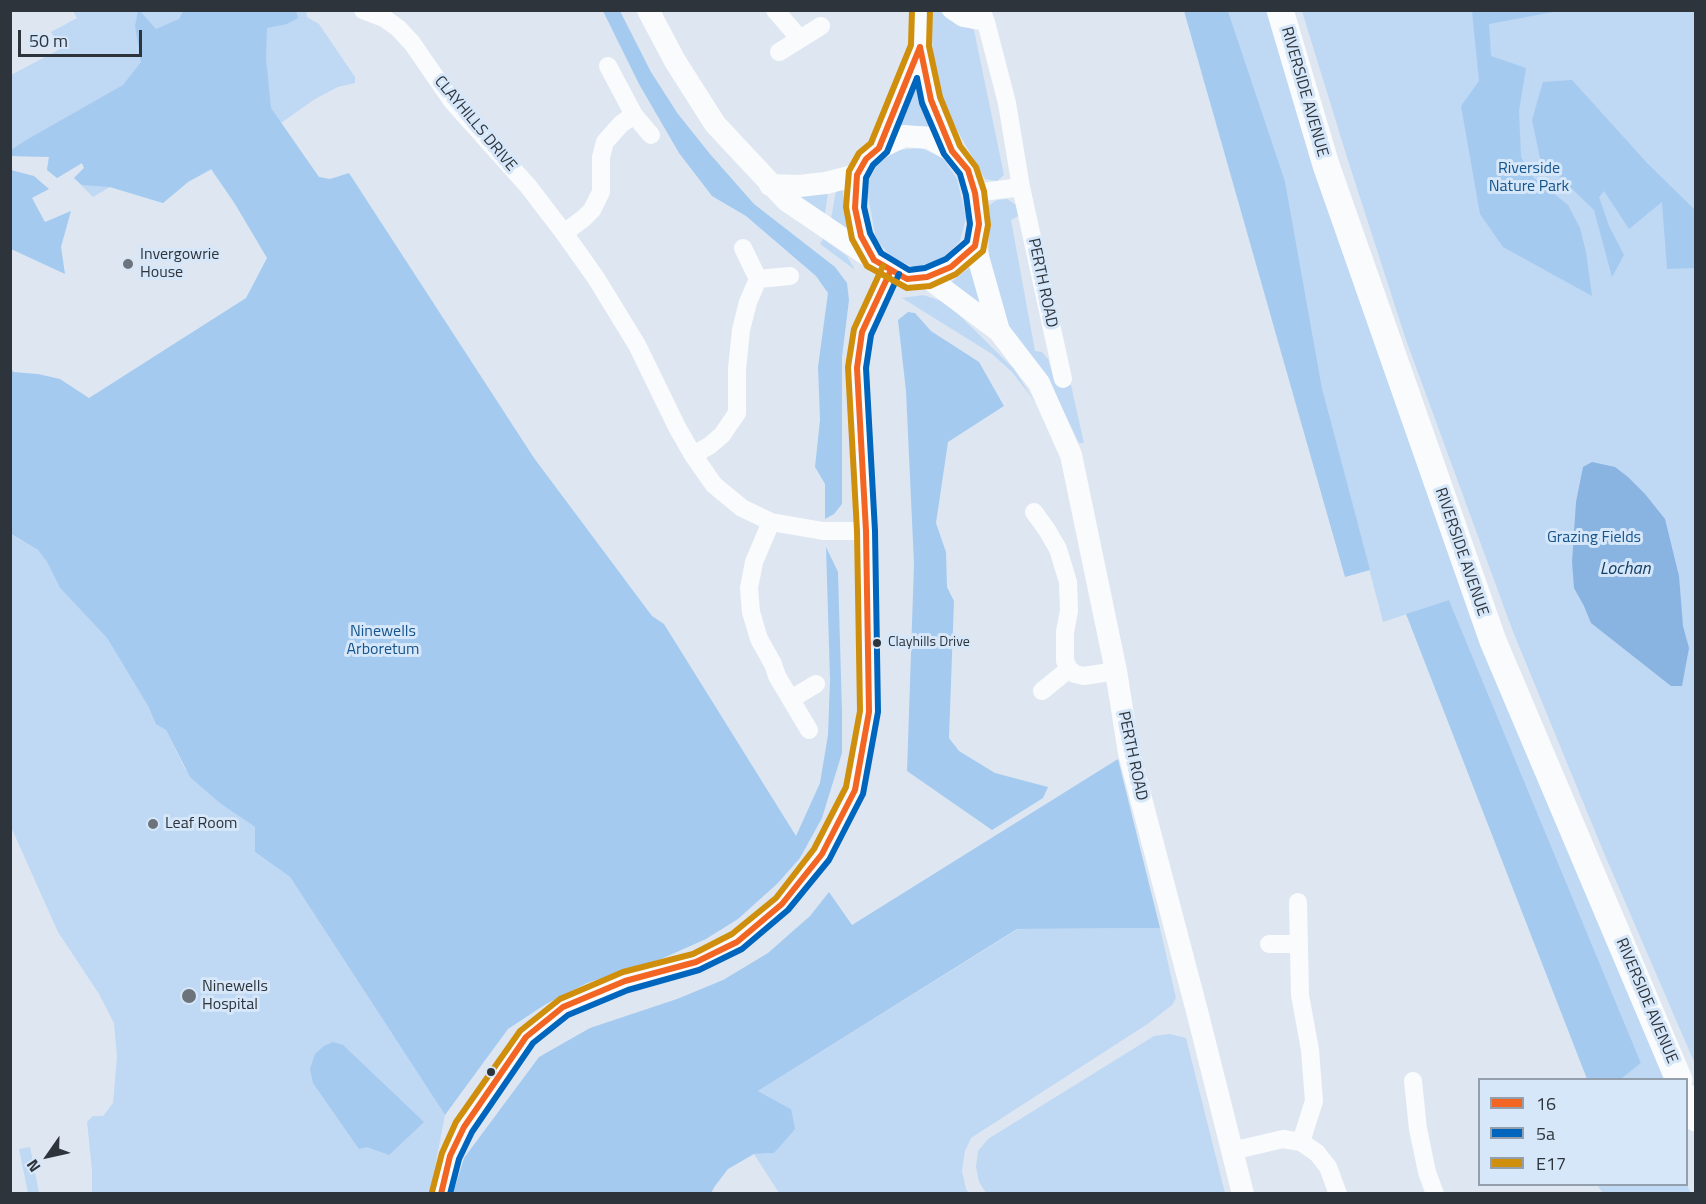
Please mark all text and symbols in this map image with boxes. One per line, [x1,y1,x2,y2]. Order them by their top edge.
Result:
scale bar [21,18,146,56]
street label: RIVERSIDE AVENUE [1276,25,1332,159]
text: 50 m [29,27,68,54]
street label: CLAYHILLS DRIVE [430,73,520,175]
park label: Riverside Nature Park [1489,159,1569,197]
street label: PERTH ROAD [1023,237,1061,329]
place label: Invergowrie House [140,245,219,283]
marker: Invergowrie House [121,257,135,271]
street label: RIVERSIDE AVENUE [1430,485,1492,619]
park label: Grazing Fields [1547,528,1641,548]
water label: Lochan [1600,559,1650,581]
park label: Ninewells Arboretum [347,622,419,660]
place label: Clayhills Drive [888,635,970,651]
marker: Clayhills Drive [871,637,883,649]
street label: PERTH ROAD [1113,710,1151,802]
place label: Leaf Room [165,814,237,834]
marker: Leaf Room [146,817,160,831]
street label: RIVERSIDE AVENUE [1611,935,1681,1067]
place label: Ninewells Hospital [202,977,268,1015]
marker: Ninewells Hospital [180,987,198,1005]
unlabelled marker [485,1066,497,1078]
legend [1478,1078,1688,1186]
text: 16 [1536,1090,1556,1117]
text: 5a [1536,1120,1555,1147]
north arrow [18,1126,78,1186]
text: E17 [1536,1150,1566,1177]
text: N [20,1155,46,1177]

